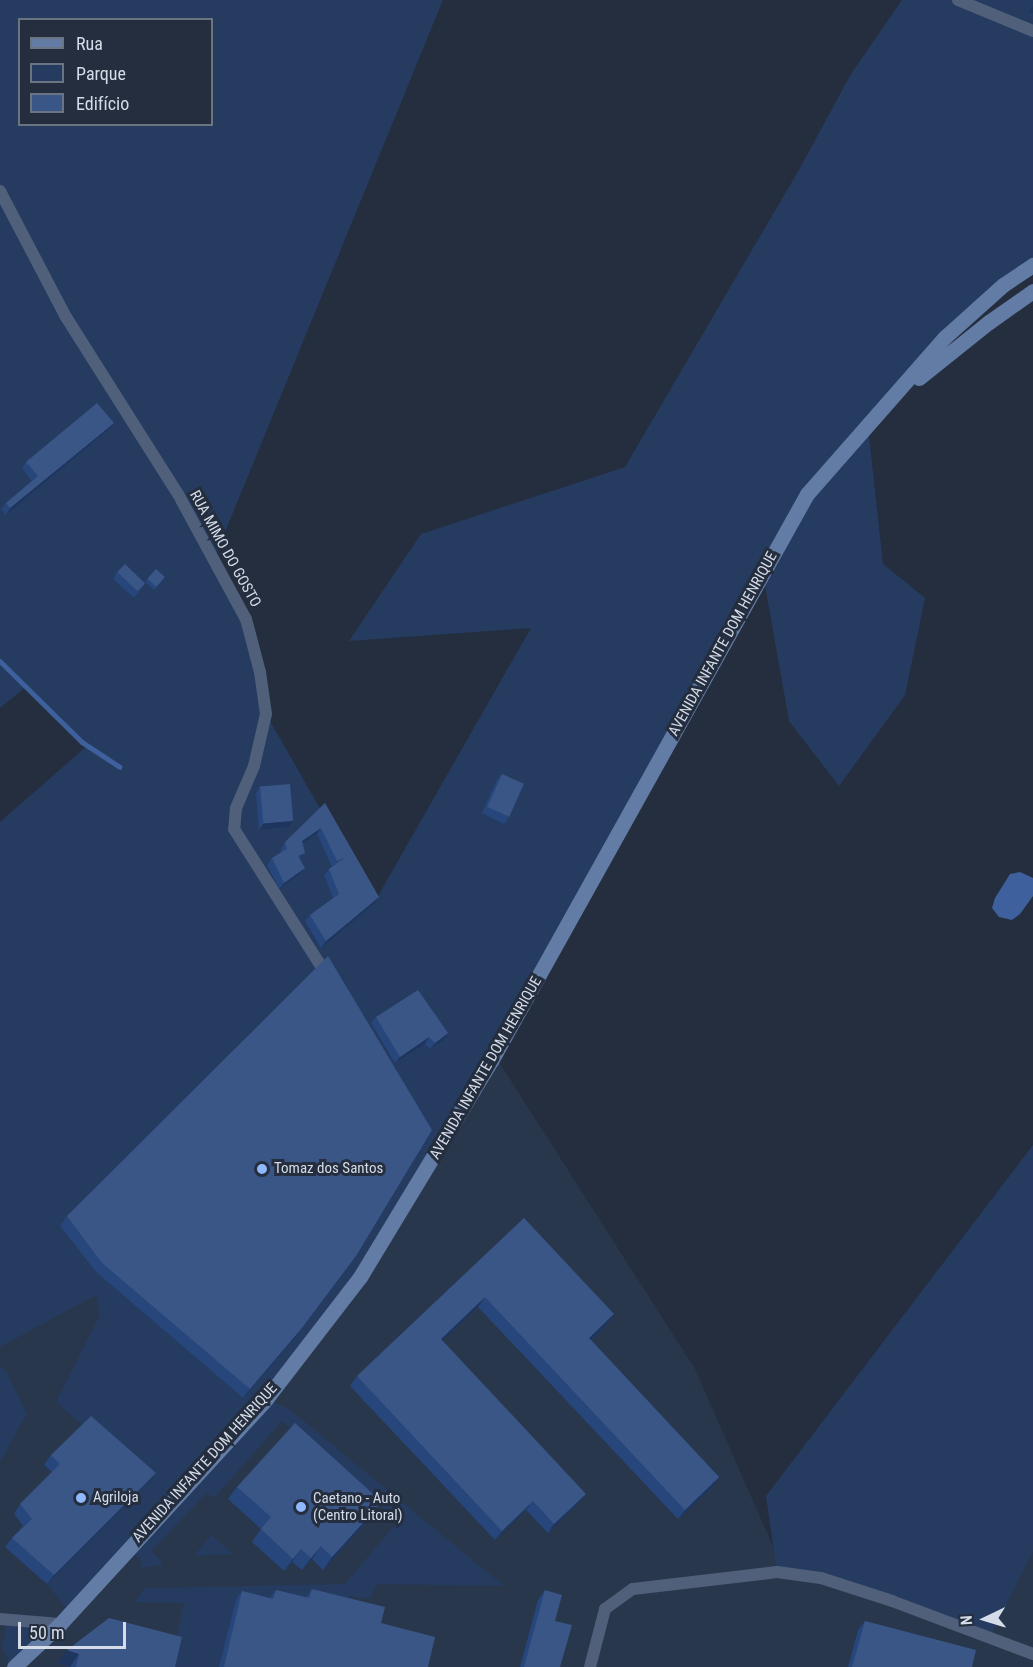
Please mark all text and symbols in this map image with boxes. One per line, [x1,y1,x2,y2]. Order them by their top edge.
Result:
legend [18,18,213,126]
text: Rua [76,33,103,54]
text: Parque [76,63,126,84]
text: Edifício [76,93,129,114]
street label: RUA MIMO DO GOSTO [185,488,265,610]
street label: AVENIDA INFANTE DOM HENRIQUE [665,549,781,739]
street label: AVENIDA INFANTE DOM HENRIQUE [426,973,546,1163]
place label: Tomaz dos Santos [274,1160,383,1178]
marker: Tomaz dos Santos [255,1162,269,1176]
street label: AVENIDA INFANTE DOM HENRIQUE [129,1380,281,1546]
place label: Agriloja [93,1489,139,1507]
place label: Caetano - Auto (Centro Litoral) [313,1489,402,1524]
marker: Agriloja [74,1491,88,1505]
marker: Caetano - Auto (Centro Litoral) [294,1500,308,1514]
north arrow [955,1589,1015,1649]
scale bar [21,1610,129,1648]
text: N [957,1615,976,1626]
text: 50 m [29,1622,64,1643]

